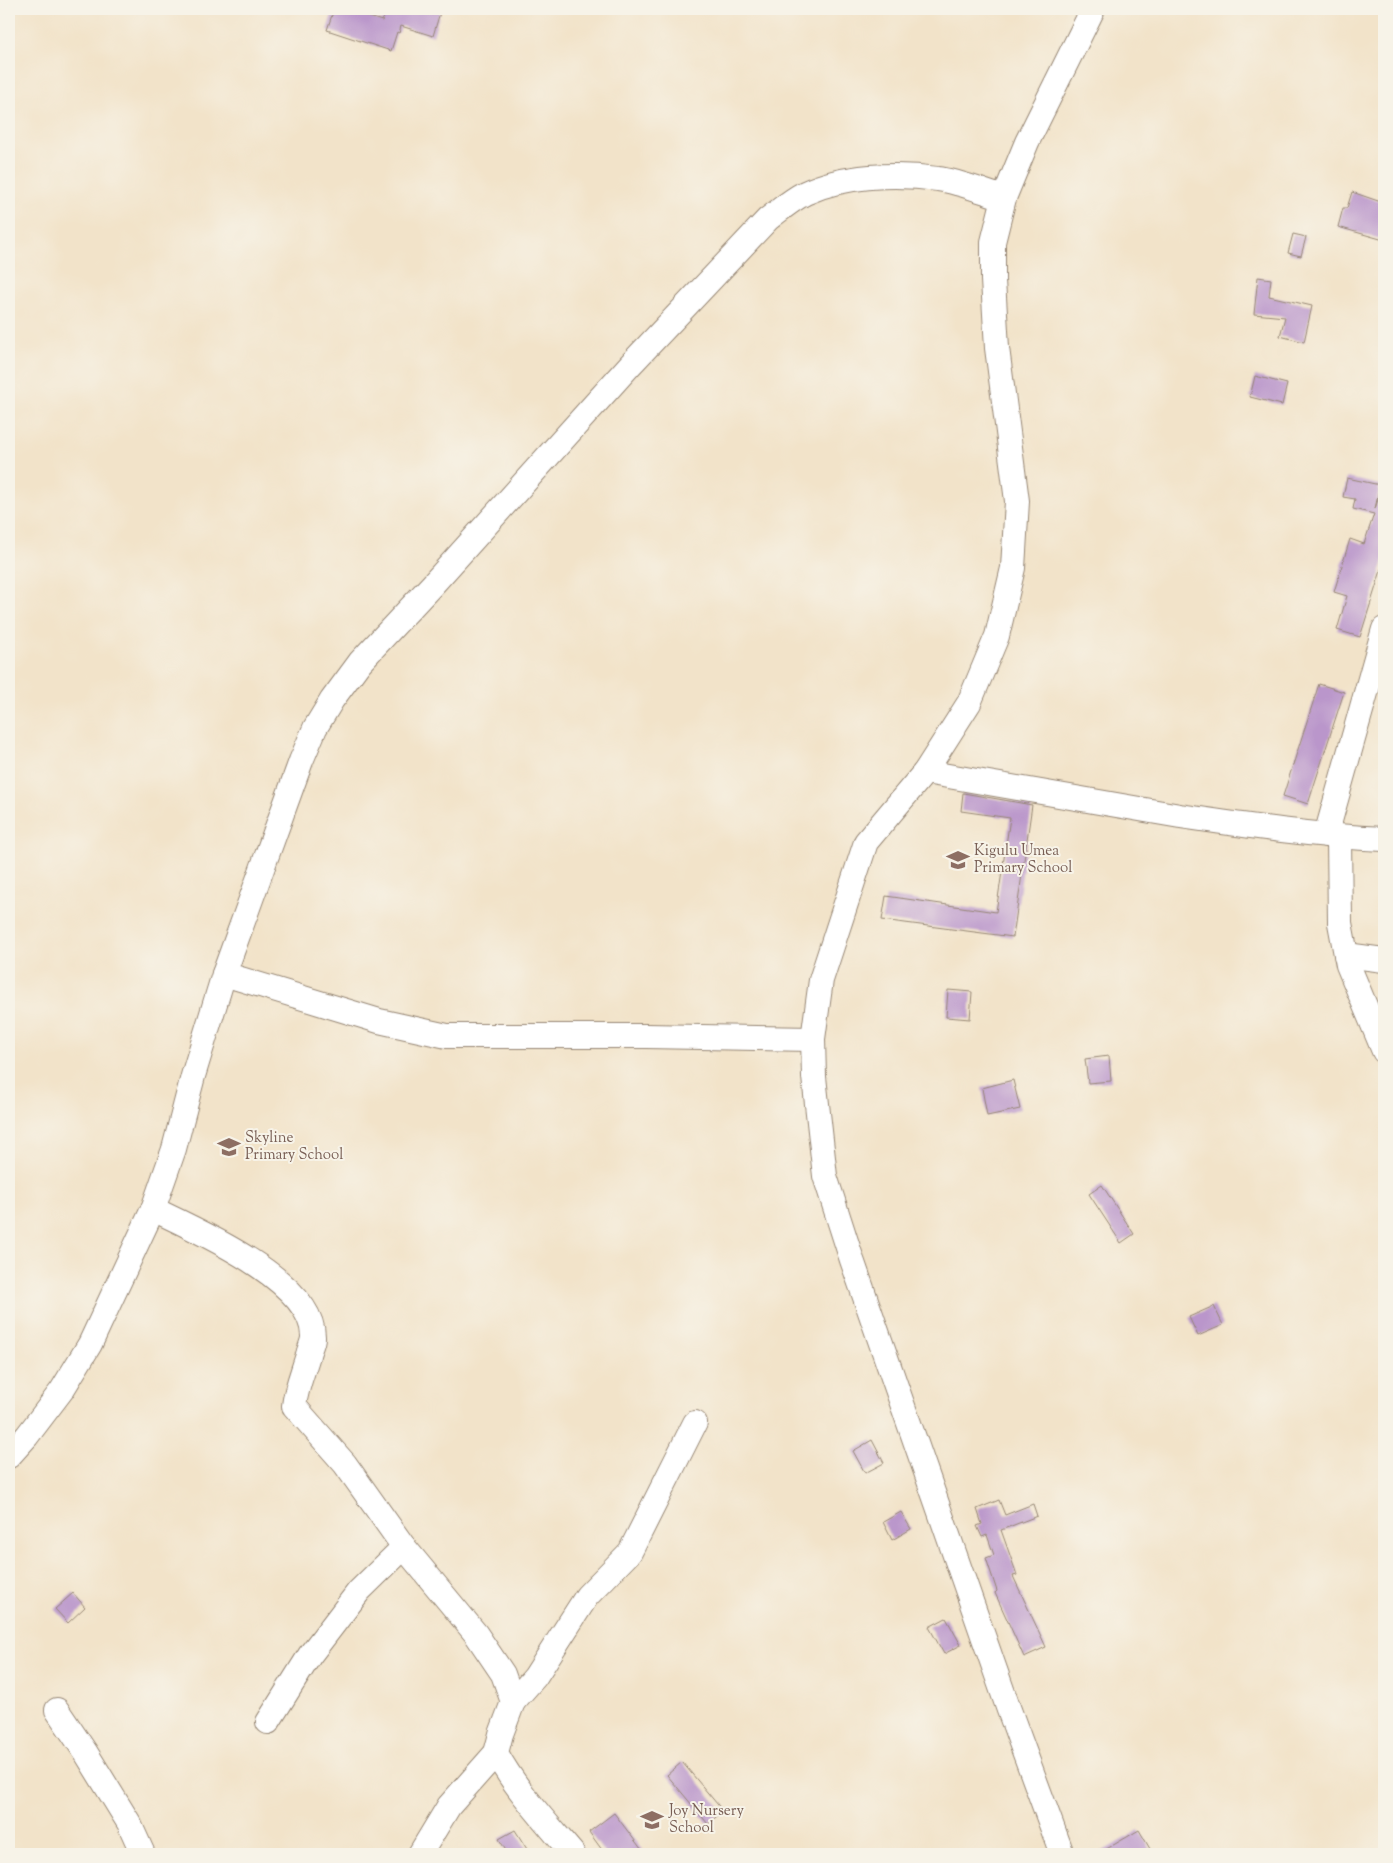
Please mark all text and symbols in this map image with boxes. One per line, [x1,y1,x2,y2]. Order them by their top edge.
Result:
place label: Kigulu Umea Primary School [974,841,1072,879]
school or university icon: Kigulu Umea Primary School [945,847,971,873]
place label: Skyline Primary School [245,1128,343,1166]
school or university icon: Skyline Primary School [216,1134,242,1160]
place label: Joy Nursery School [668,1801,744,1839]
school or university icon: Joy Nursery School [639,1807,665,1833]

